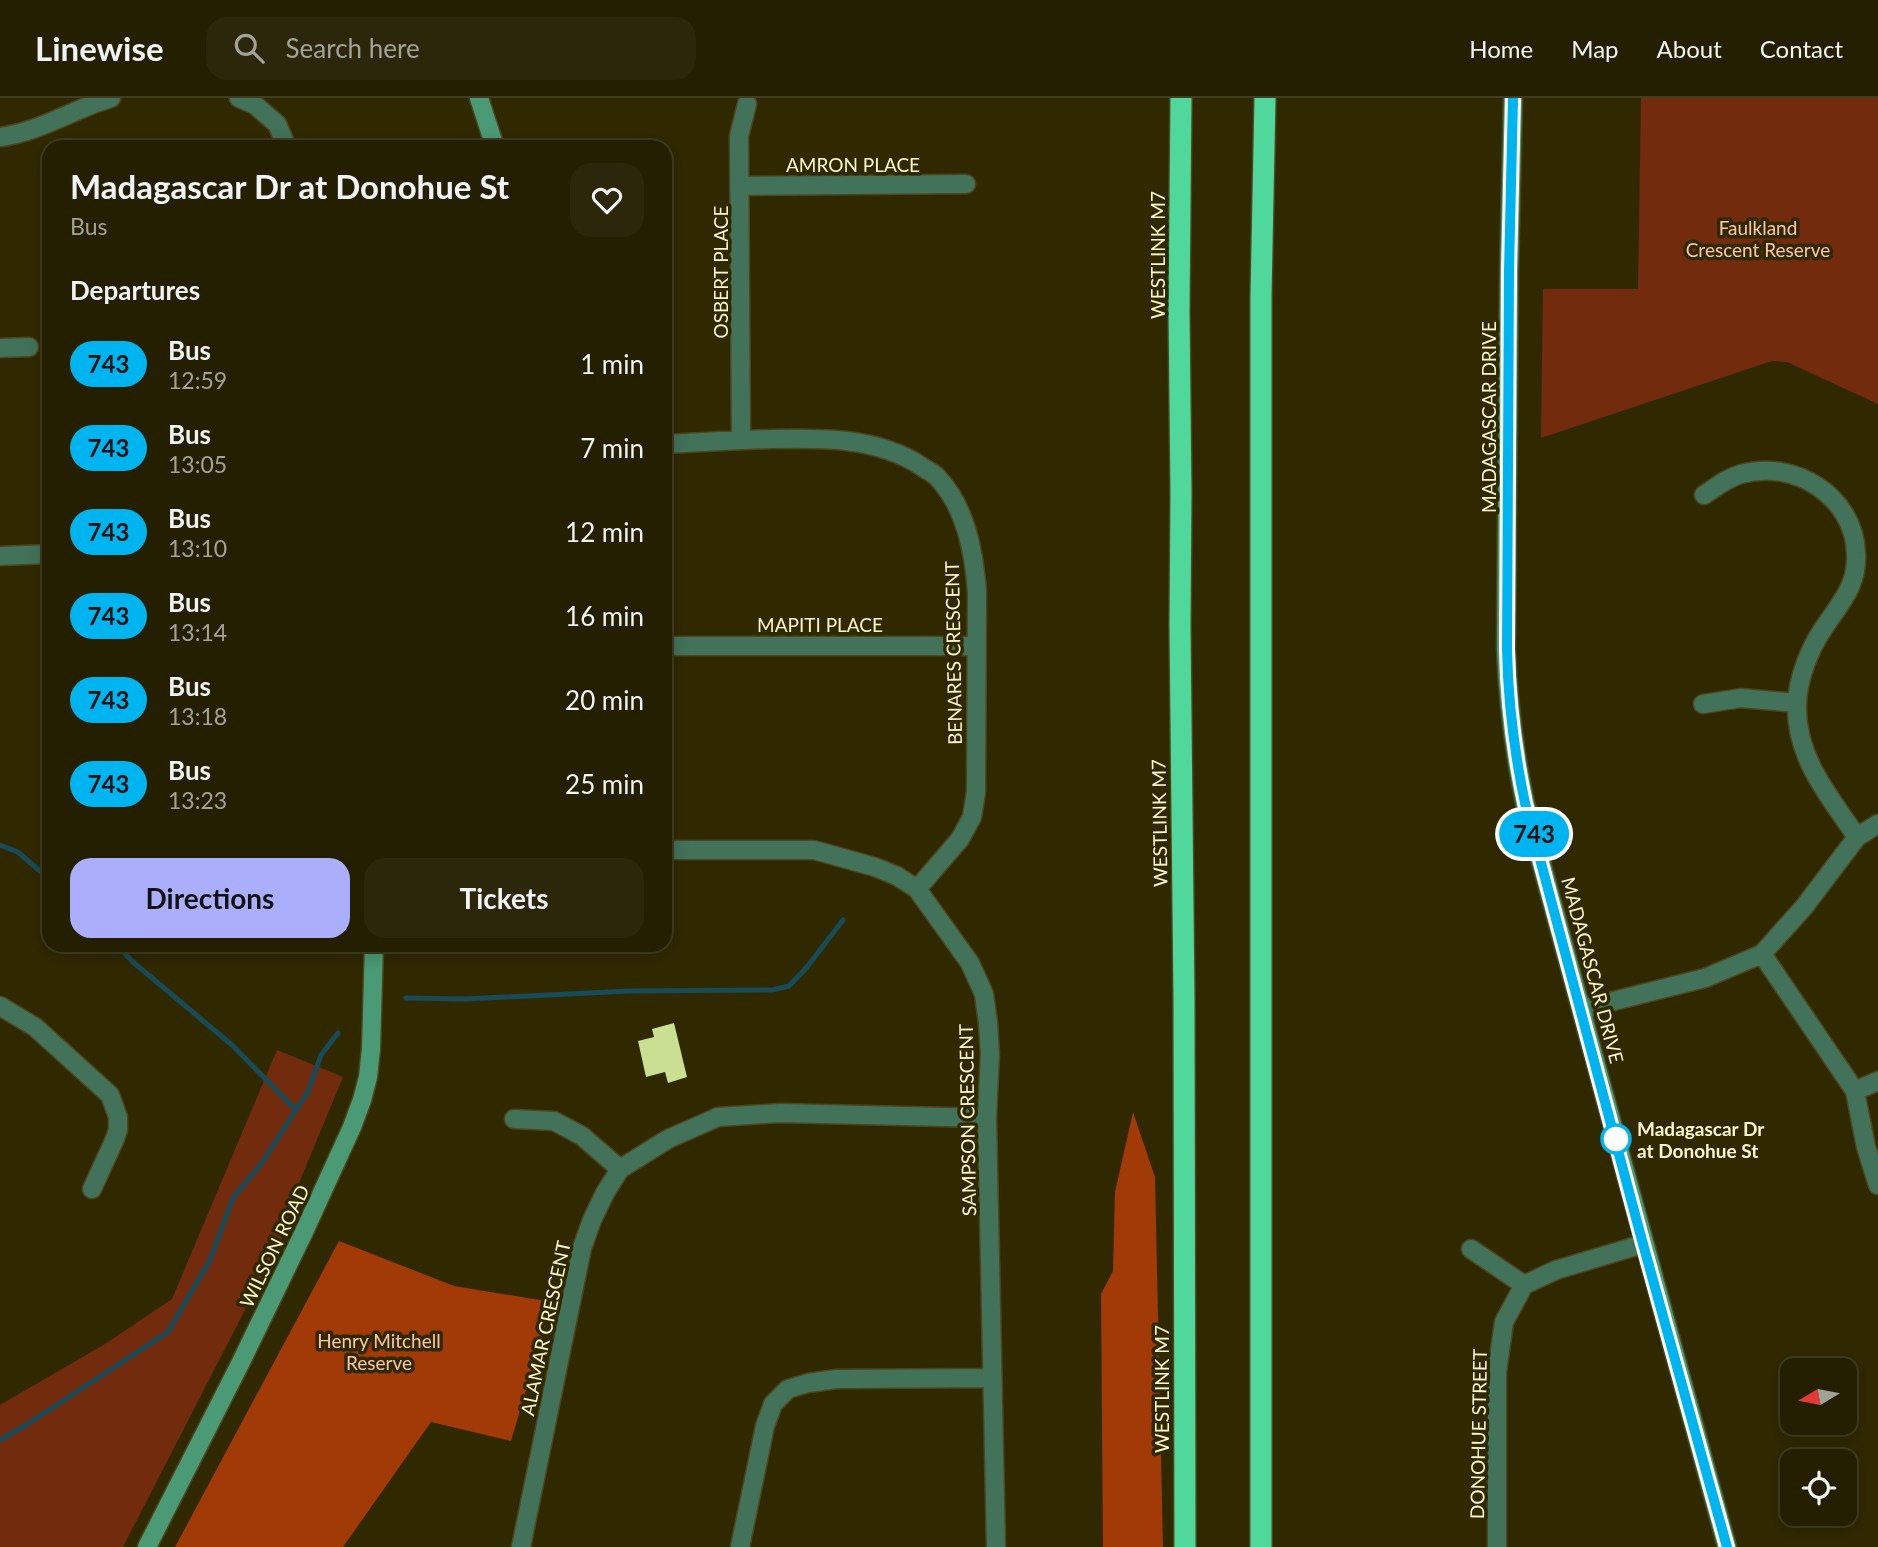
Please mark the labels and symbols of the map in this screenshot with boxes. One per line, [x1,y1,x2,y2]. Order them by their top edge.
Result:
street label: AMRON PLACE [786,153,920,176]
street label: WESTLINK M7 [1146,191,1169,319]
street label: OSBERT PLACE [709,205,732,339]
park label: Faulkland Crescent Reserve [1686,216,1830,261]
street label: MADAGASCAR DRIVE [1477,321,1500,513]
street label: BENARES CRESCENT [940,561,966,745]
street label: MAPITI PLACE [757,613,883,636]
street label: WESTLINK M7 [1146,759,1172,887]
line badge: 743 [1494,811,1574,857]
street label: MADAGASCAR DRIVE [1557,874,1629,1066]
street label: SAMPSON CRESCENT [954,1024,980,1216]
place label: Madagascar Dr at Donohue St [1637,1117,1765,1162]
marker: Madagascar Dr at Donohue St [1601,1124,1631,1154]
street label: WILSON ROAD [234,1181,314,1311]
street label: ALAMAR CRESCENT [515,1239,575,1417]
street label: WESTLINK M7 [1150,1325,1173,1453]
park label: Henry Mitchell Reserve [317,1329,441,1374]
street label: DONOHUE STREET [1465,1349,1491,1519]
north arrow [1780,1358,1857,1435]

